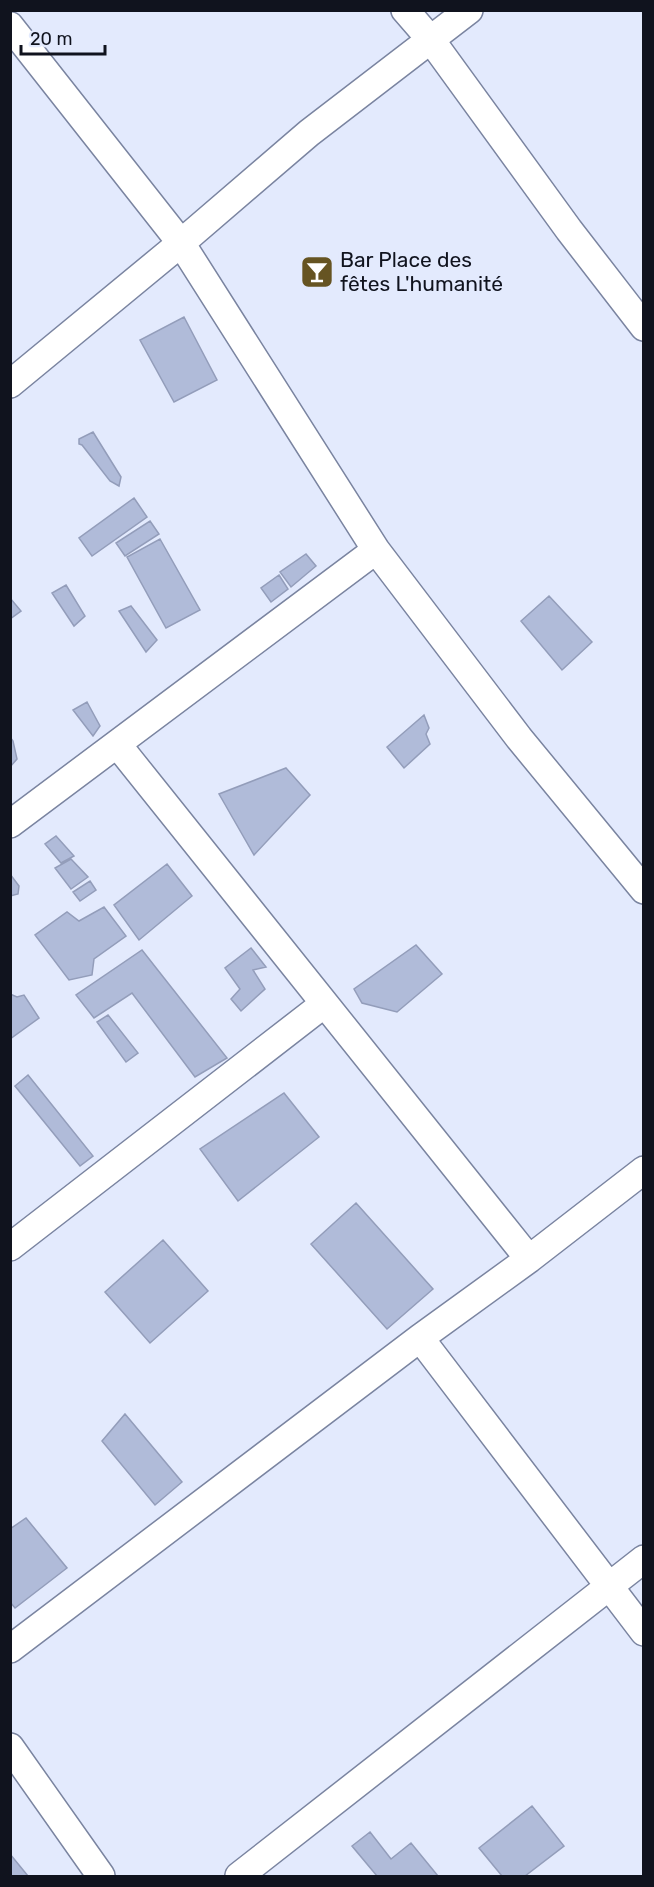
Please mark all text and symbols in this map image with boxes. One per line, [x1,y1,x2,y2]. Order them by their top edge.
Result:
scale bar [21,18,105,56]
text: 20 m [30,28,72,50]
place label: Bar Place des fêtes L'humanité [340,247,503,296]
bar icon: Bar Place des fêtes L'humanité [299,254,335,290]

